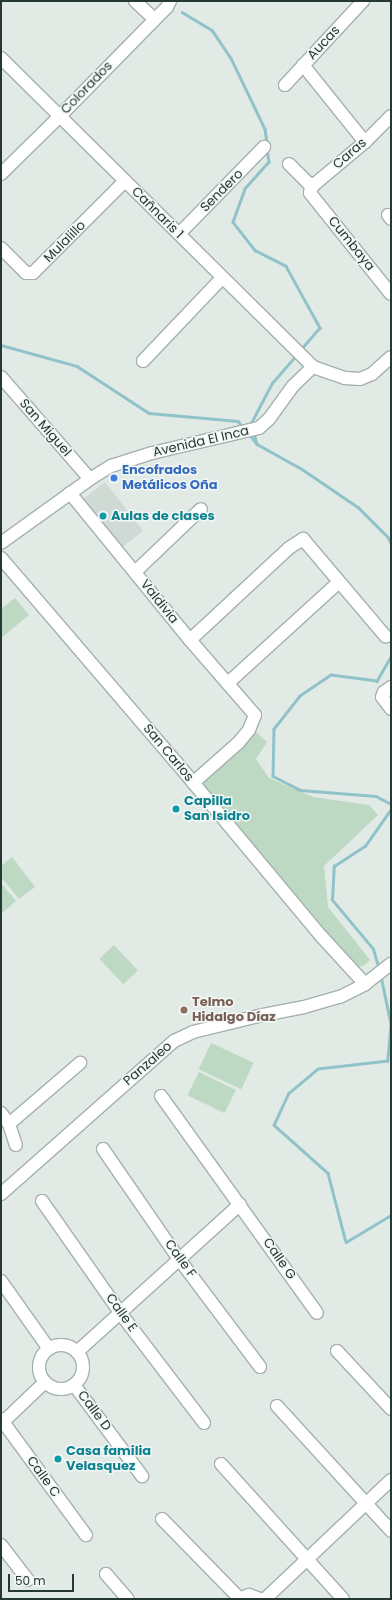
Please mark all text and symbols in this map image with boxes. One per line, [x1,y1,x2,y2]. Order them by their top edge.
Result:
street label: Aucas [304,23,344,63]
street label: Colorados [58,58,116,118]
street label: Caras [330,135,370,173]
street label: Sendero [197,166,247,216]
street label: Cañnaris 1 [128,184,186,242]
street label: Cumbaya [324,214,378,274]
street label: Mulalillo [41,218,89,266]
street label: San Miguel [16,396,74,460]
street label: Avenida El Inca [151,423,251,461]
place label: Encofrados Metálicos Oña [122,463,218,494]
marker: Encofrados Metálicos Oña [109,473,119,483]
place label: Aulas de clases [111,508,215,524]
marker: Aulas de clases [98,511,108,521]
street label: Valdivia [137,577,181,627]
street label: San Carlos [139,721,197,785]
place label: Capilla San Isidro [184,794,250,825]
marker: Capilla San Isidro [171,804,181,814]
place label: Telmo Hidalgo Díaz [192,995,276,1026]
marker: Telmo Hidalgo Díaz [179,1005,189,1015]
street label: Panzaleo [121,1039,175,1089]
street label: Calle G [259,1235,299,1283]
street label: Calle F [161,1237,199,1281]
street label: Calle E [102,1291,140,1335]
street label: Calle D [74,1388,114,1434]
place label: Casa familia Velasquez [66,1444,151,1475]
street label: Calle C [23,1453,63,1501]
marker: Casa familia Velasquez [53,1454,63,1464]
scale bar [10,1566,76,1592]
text: 50 m [15,1572,46,1589]

